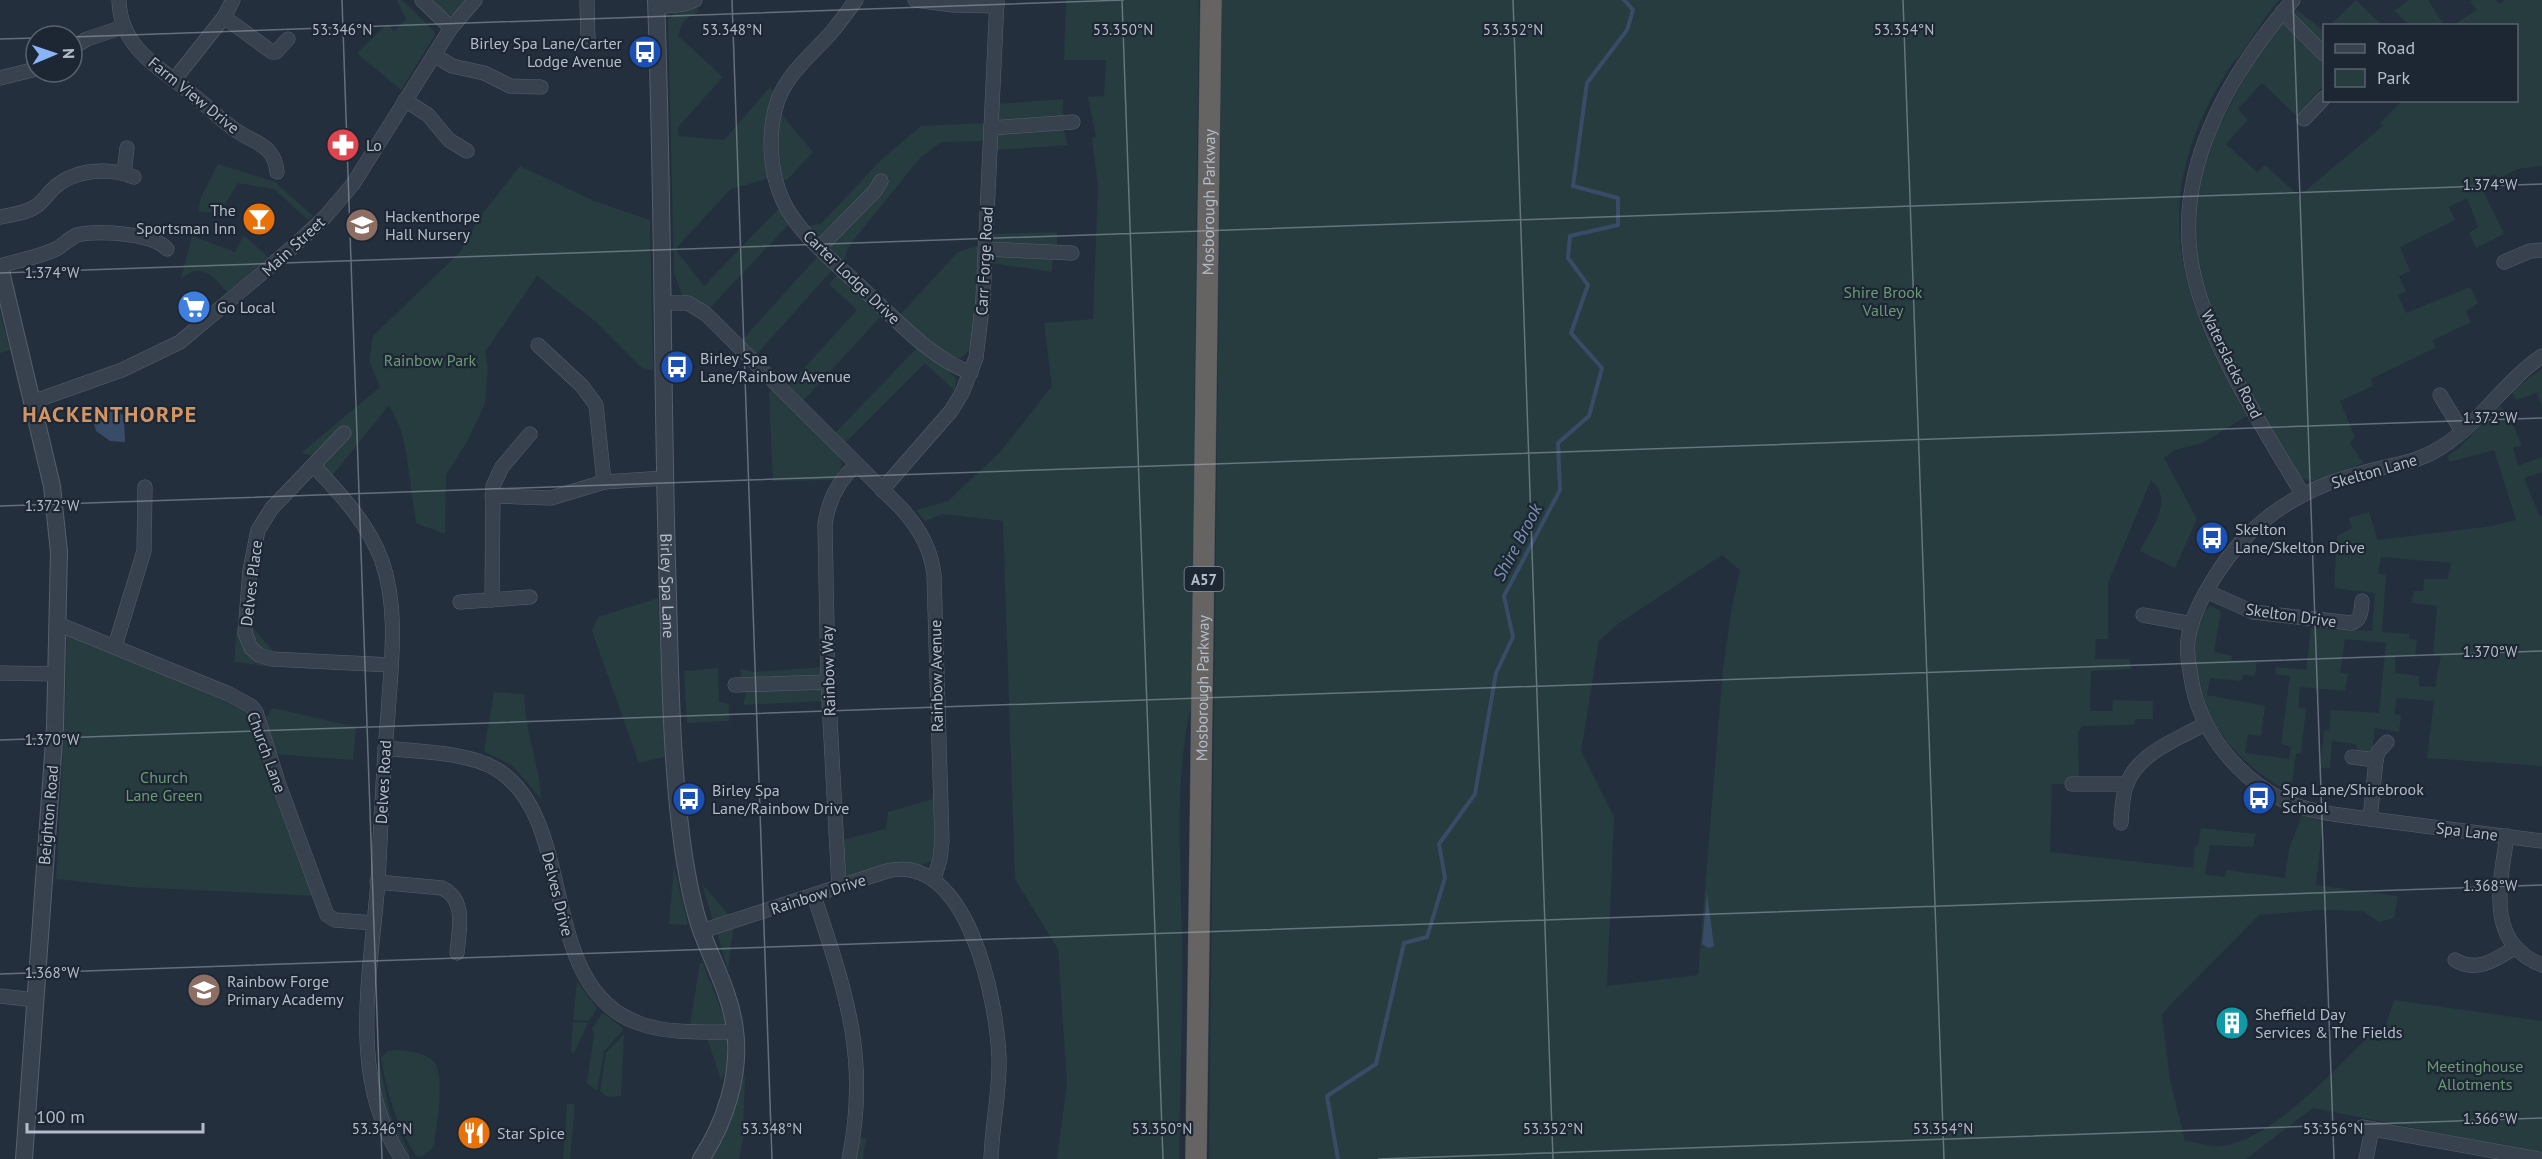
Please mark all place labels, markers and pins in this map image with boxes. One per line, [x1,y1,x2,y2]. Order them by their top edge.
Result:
place label: Birley Spa Lane/Carter Lodge Avenue [470,33,623,71]
bus stop icon: Birley Spa Lane/Carter Lodge Avenue [627,34,663,70]
pharmacy icon: Lo [325,127,361,163]
place label: Lo [366,135,382,155]
place label: The Sportsman Inn [136,200,236,238]
bar icon: The Sportsman Inn [241,201,277,237]
place label: Hackenthorpe Hall Nursery [385,206,480,244]
school or university icon: Hackenthorpe Hall Nursery [344,207,380,243]
supermarket icon: Go Local [176,289,212,325]
place label: Go Local [217,297,276,317]
place label: Birley Spa Lane/Rainbow Avenue [700,348,851,386]
bus stop icon: Birley Spa Lane/Rainbow Avenue [659,349,695,385]
place label: Skelton Lane/Skelton Drive [2235,519,2365,557]
bus stop icon: Skelton Lane/Skelton Drive [2194,520,2230,556]
place label: Spa Lane/Shirebrook School [2282,779,2424,817]
place label: Birley Spa Lane/Rainbow Drive [712,780,849,818]
bus stop icon: Spa Lane/Shirebrook School [2241,780,2277,816]
bus stop icon: Birley Spa Lane/Rainbow Drive [671,781,707,817]
place label: Rainbow Forge Primary Academy [227,971,344,1009]
school or university icon: Rainbow Forge Primary Academy [186,972,222,1008]
place label: Sheffield Day Services & The Fields [2255,1004,2403,1042]
building icon: Sheffield Day Services & The Fields [2214,1005,2250,1041]
restaurant icon: Star Spice [456,1115,492,1151]
place label: Star Spice [497,1123,565,1143]

